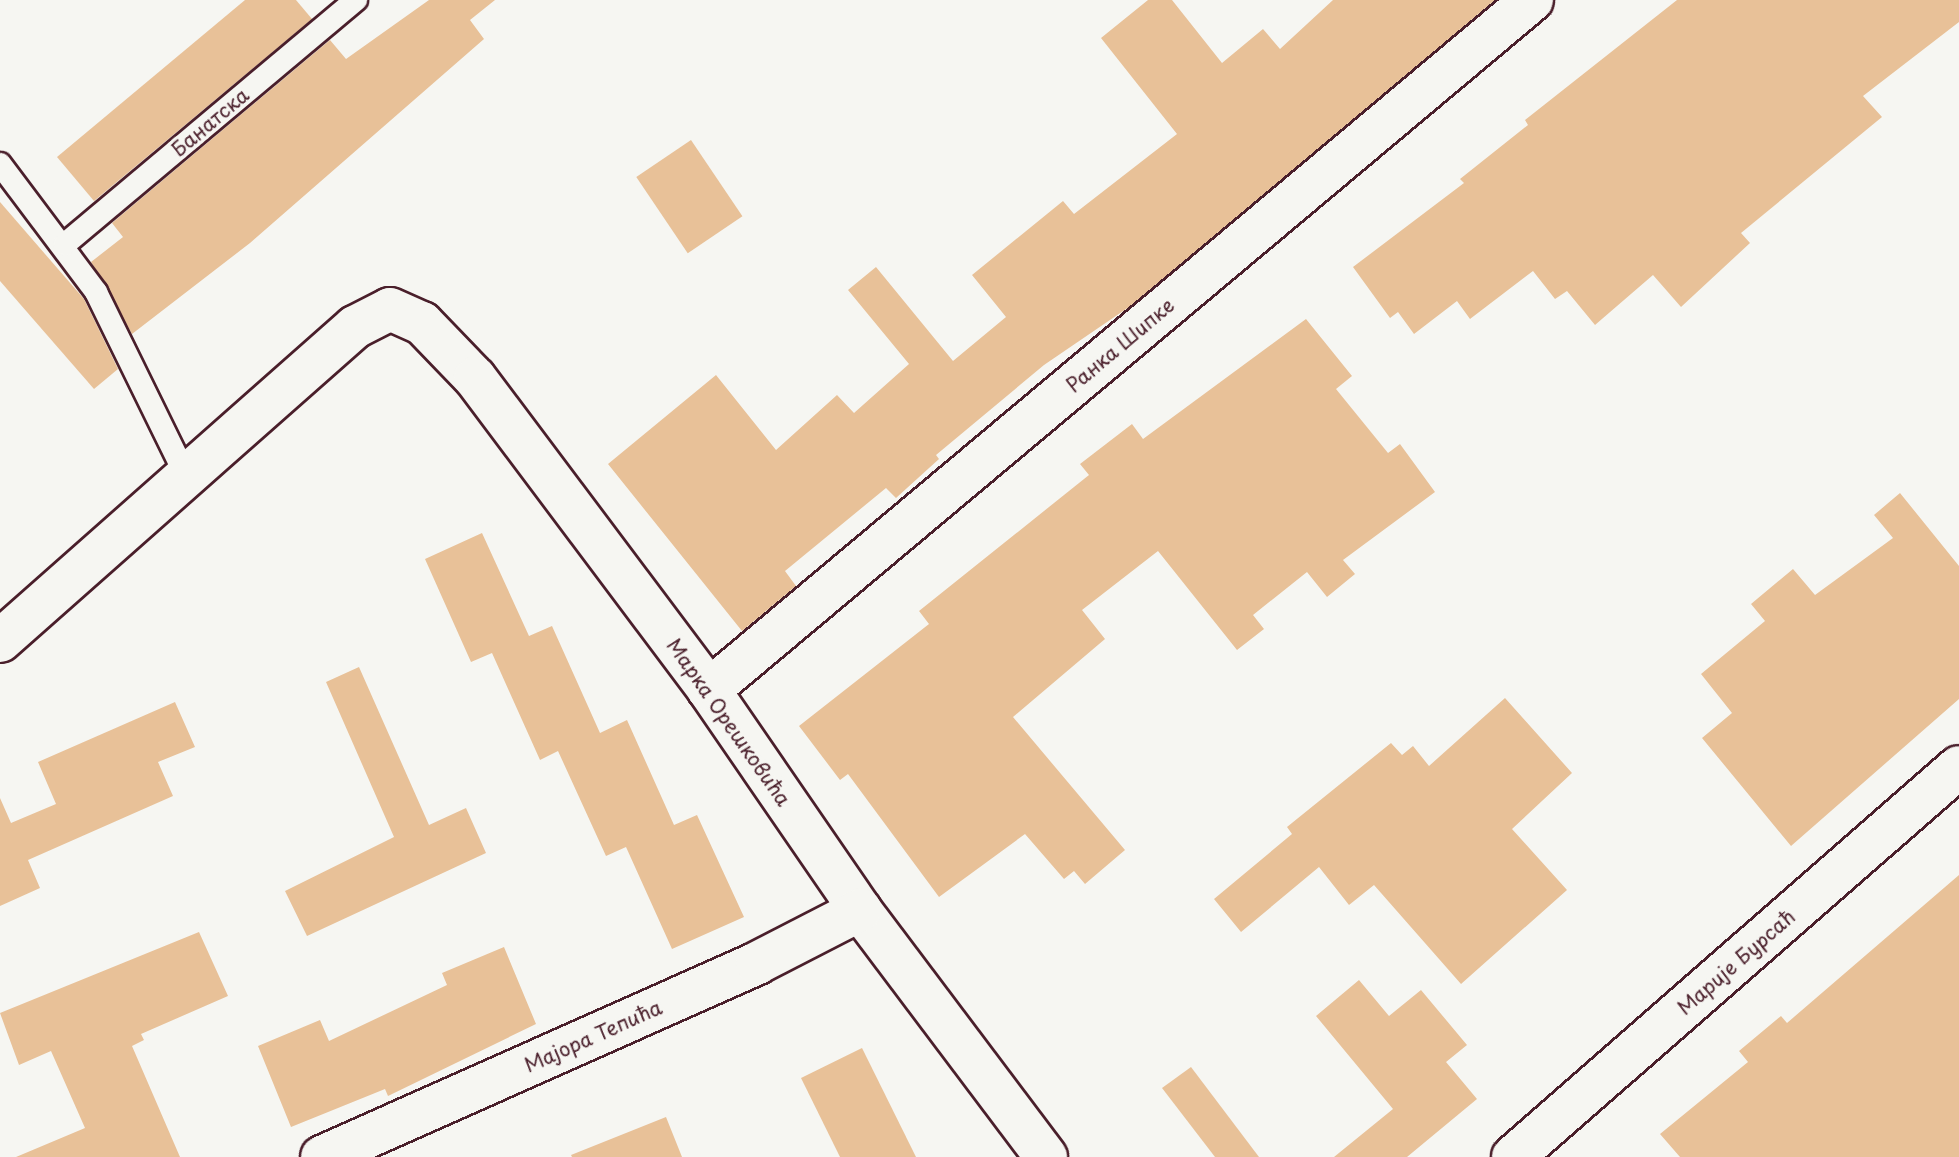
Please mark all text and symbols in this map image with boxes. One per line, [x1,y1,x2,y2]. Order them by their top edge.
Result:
street label: Банатска [166,83,254,161]
street label: Ранка Шипке [1061,293,1179,397]
street label: Марка Орешковића [662,633,796,811]
street label: Марије Бурсаћ [1672,904,1800,1020]
street label: Мајора Тепића [520,995,666,1077]

